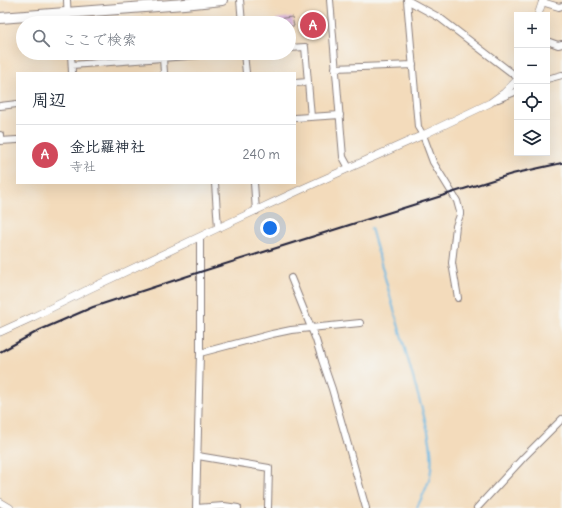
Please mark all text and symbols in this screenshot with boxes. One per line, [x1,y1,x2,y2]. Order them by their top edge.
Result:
pin: A [300,10,326,40]
map controls [514,12,550,156]
button: + [514,12,550,48]
search box [16,16,296,60]
icon: search [30,27,52,49]
text: ここで検索 [62,30,137,49]
button: − [514,48,550,84]
button: locate [514,84,550,120]
text: 周辺 [32,89,66,111]
button: layers [514,120,550,156]
text: 金比羅神社 [70,137,145,156]
text: A [41,146,49,163]
text: 240 m [243,146,280,163]
text: 寺社 [70,158,96,175]
your location [260,218,280,238]

